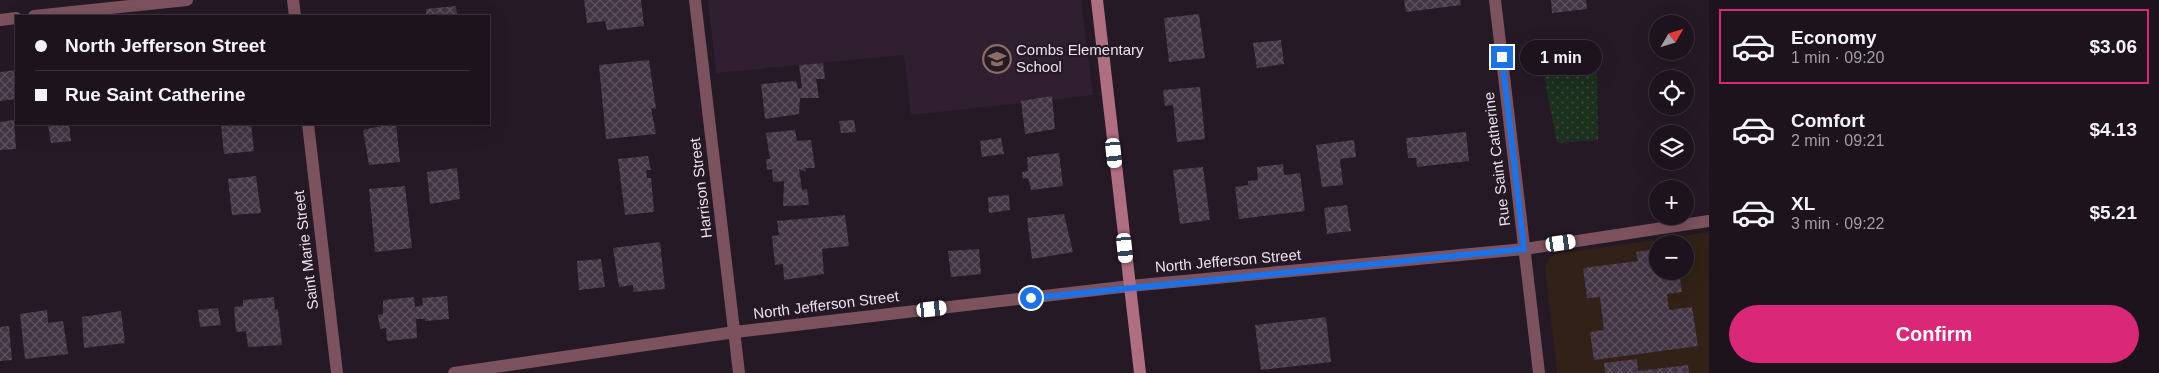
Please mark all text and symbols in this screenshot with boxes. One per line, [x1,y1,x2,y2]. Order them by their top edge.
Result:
north arrow [1649,15,1694,60]
map controls [1649,15,1694,280]
icon: car [1731,24,1776,69]
text: Economy [1791,27,1877,48]
text: North Jefferson Street [65,35,266,56]
text: $3.06 [2089,36,2137,57]
callout: 1 min [1520,40,1602,74]
place label: Combs Elementary School [1016,41,1144,75]
school or university icon: Combs Elementary School [982,44,1012,74]
route end [1491,46,1513,68]
text: 1 min [1540,49,1582,66]
text: 1 min · 09:20 [1791,49,1884,66]
button: locate [1649,70,1694,115]
text: Rue Saint Catherine [65,84,246,105]
street label: Rue Saint Catherine [1480,91,1513,227]
icon: car [1731,107,1776,152]
text: Comfort [1791,110,1865,131]
text: $4.13 [2089,119,2137,140]
button: layers [1649,125,1694,170]
text: 2 min · 09:21 [1791,132,1884,149]
street label: Harrison Street [686,136,715,239]
car [1104,137,1123,169]
button: + [1649,180,1694,225]
street label: Saint Marie Street [290,189,321,311]
icon: car [1731,190,1776,235]
text: XL [1791,193,1815,214]
text: $5.21 [2089,202,2137,223]
text: 3 min · 09:22 [1791,215,1884,232]
car [1115,232,1134,264]
car [1545,233,1576,253]
button: − [1649,235,1694,280]
street label: North Jefferson Street [1154,246,1302,275]
street label: North Jefferson Street [752,287,900,322]
route start [1020,287,1042,309]
car [916,300,947,318]
button: Confirm [1729,305,2139,363]

